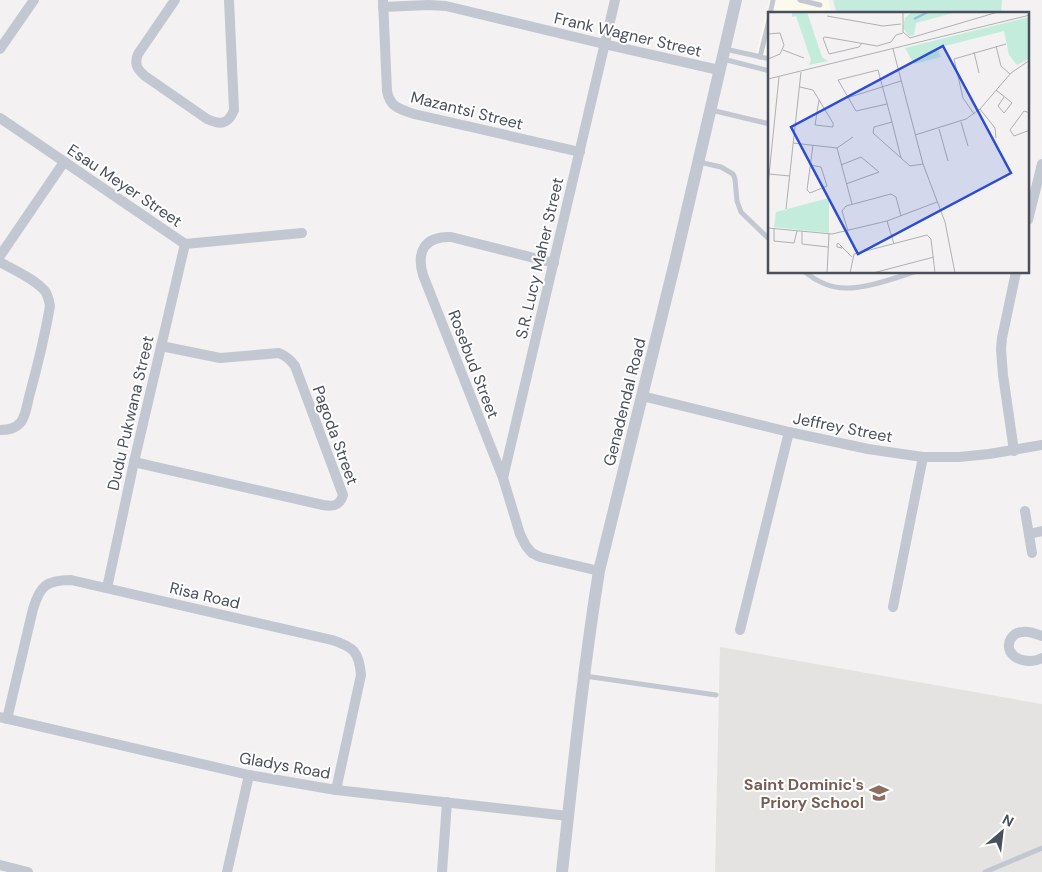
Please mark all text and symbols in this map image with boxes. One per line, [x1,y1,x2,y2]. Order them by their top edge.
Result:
street label: Frank Wagner Street [552,7,704,62]
inset map [768,12,1030,274]
street label: Mazantsi Street [408,86,525,135]
street label: Esau Meyer Street [63,139,186,232]
street label: S.R. Lucy Maher Street [511,175,568,341]
street label: Rosebud Street [443,307,504,421]
street label: Dudu Pukwana Street [102,334,159,493]
street label: Genadendal Road [598,336,651,468]
street label: Pagoda Street [308,383,363,488]
street label: Jeffrey Street [791,408,894,447]
street label: Risa Road [168,577,242,614]
street label: Gladys Road [238,747,332,784]
place label: Saint Dominic's Priory School [744,774,864,813]
school or university icon: Saint Dominic's Priory School [868,782,890,804]
north arrow [977,807,1027,857]
text: N [999,810,1017,831]

